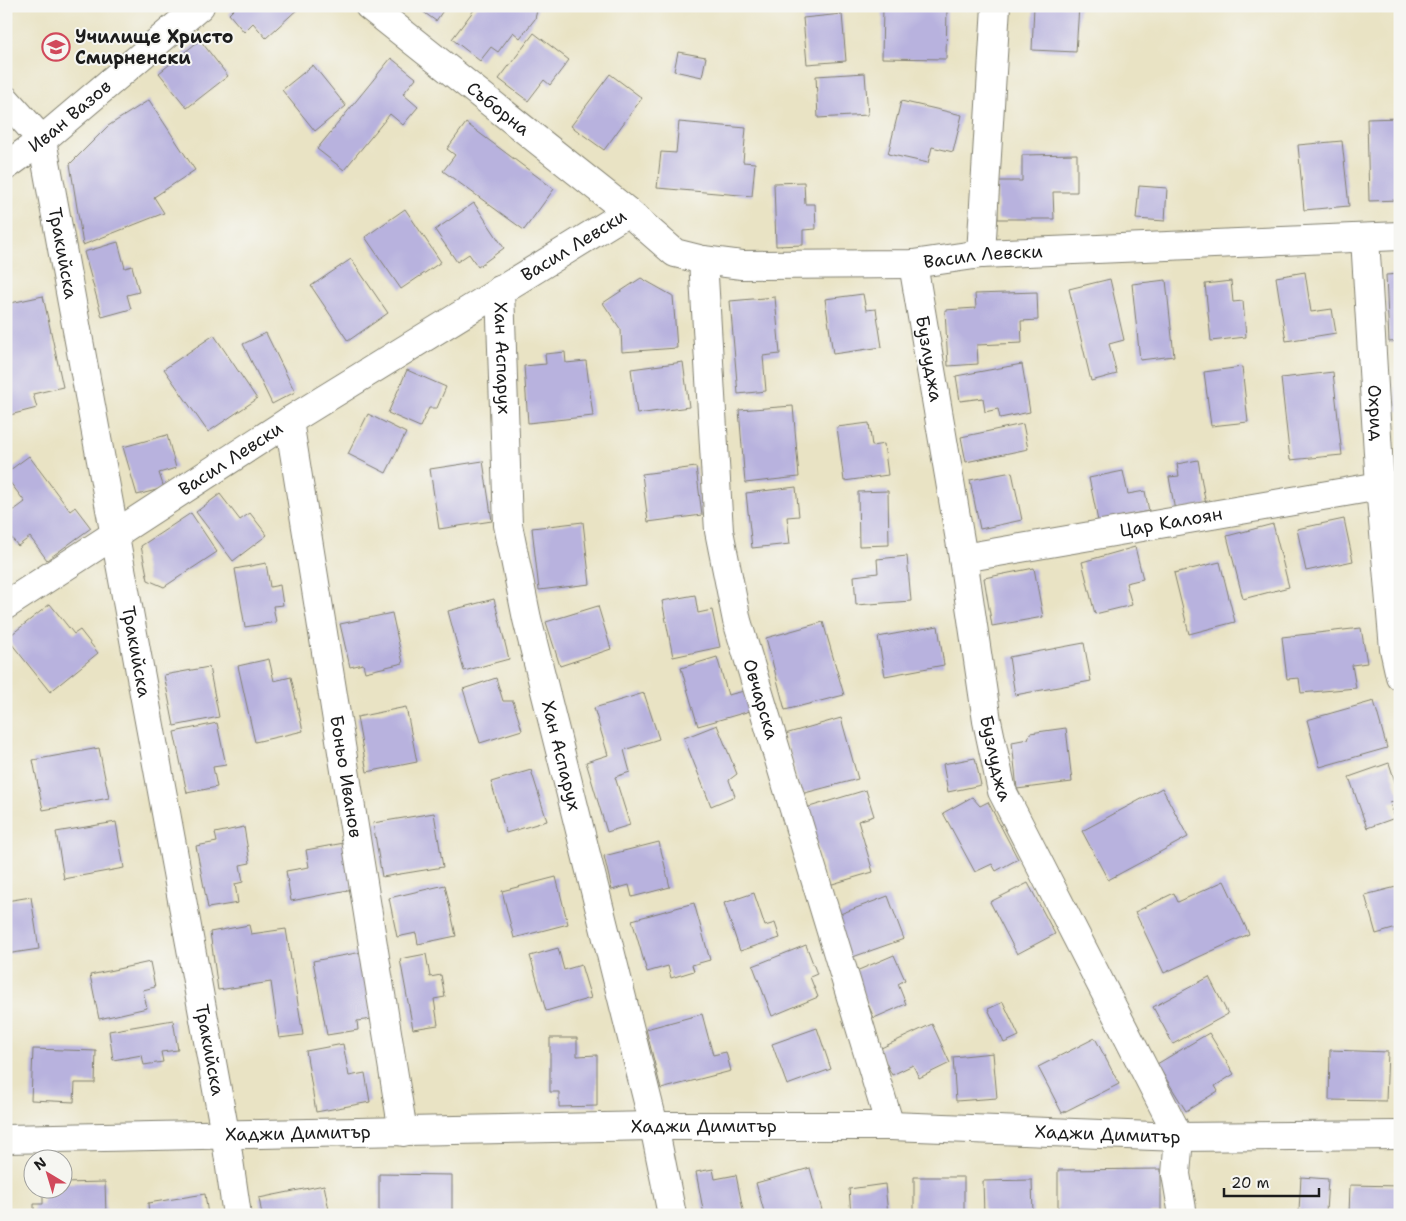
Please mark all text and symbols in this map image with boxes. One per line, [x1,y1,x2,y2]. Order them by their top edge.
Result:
place label: Училище Христо Смирненски [75,25,233,70]
school or university icon: Училище Христо Смирненски [41,32,71,62]
street label: Иван Вазов [24,74,116,158]
street label: Съборна [462,76,535,141]
street label: Васил Левски [516,204,631,287]
street label: Тракийска [43,206,83,301]
street label: Васил Левски [922,239,1043,274]
street label: Хан Аспарух [488,301,516,415]
street label: Бузлуджа [910,314,948,404]
street label: Охрид [1362,384,1389,442]
street label: Васил Левски [174,416,288,502]
street label: Цар Калоян [1118,501,1224,543]
street label: Тракийска [116,604,156,699]
street label: Овчарска [737,656,784,742]
street label: Хан Аспарух [536,698,587,813]
street label: Боньо Иванов [324,713,368,840]
street label: Бузлуджа [974,713,1017,805]
street label: Тракийска [189,1002,230,1098]
street label: Хаджи Димитър [631,1114,777,1138]
street label: Хаджи Димитър [225,1120,371,1147]
street label: Хаджи Димитър [1034,1120,1181,1149]
north arrow [22,1148,72,1198]
text: N [30,1153,50,1174]
scale bar [1224,1166,1318,1198]
text: 20 m [1231,1173,1270,1193]

